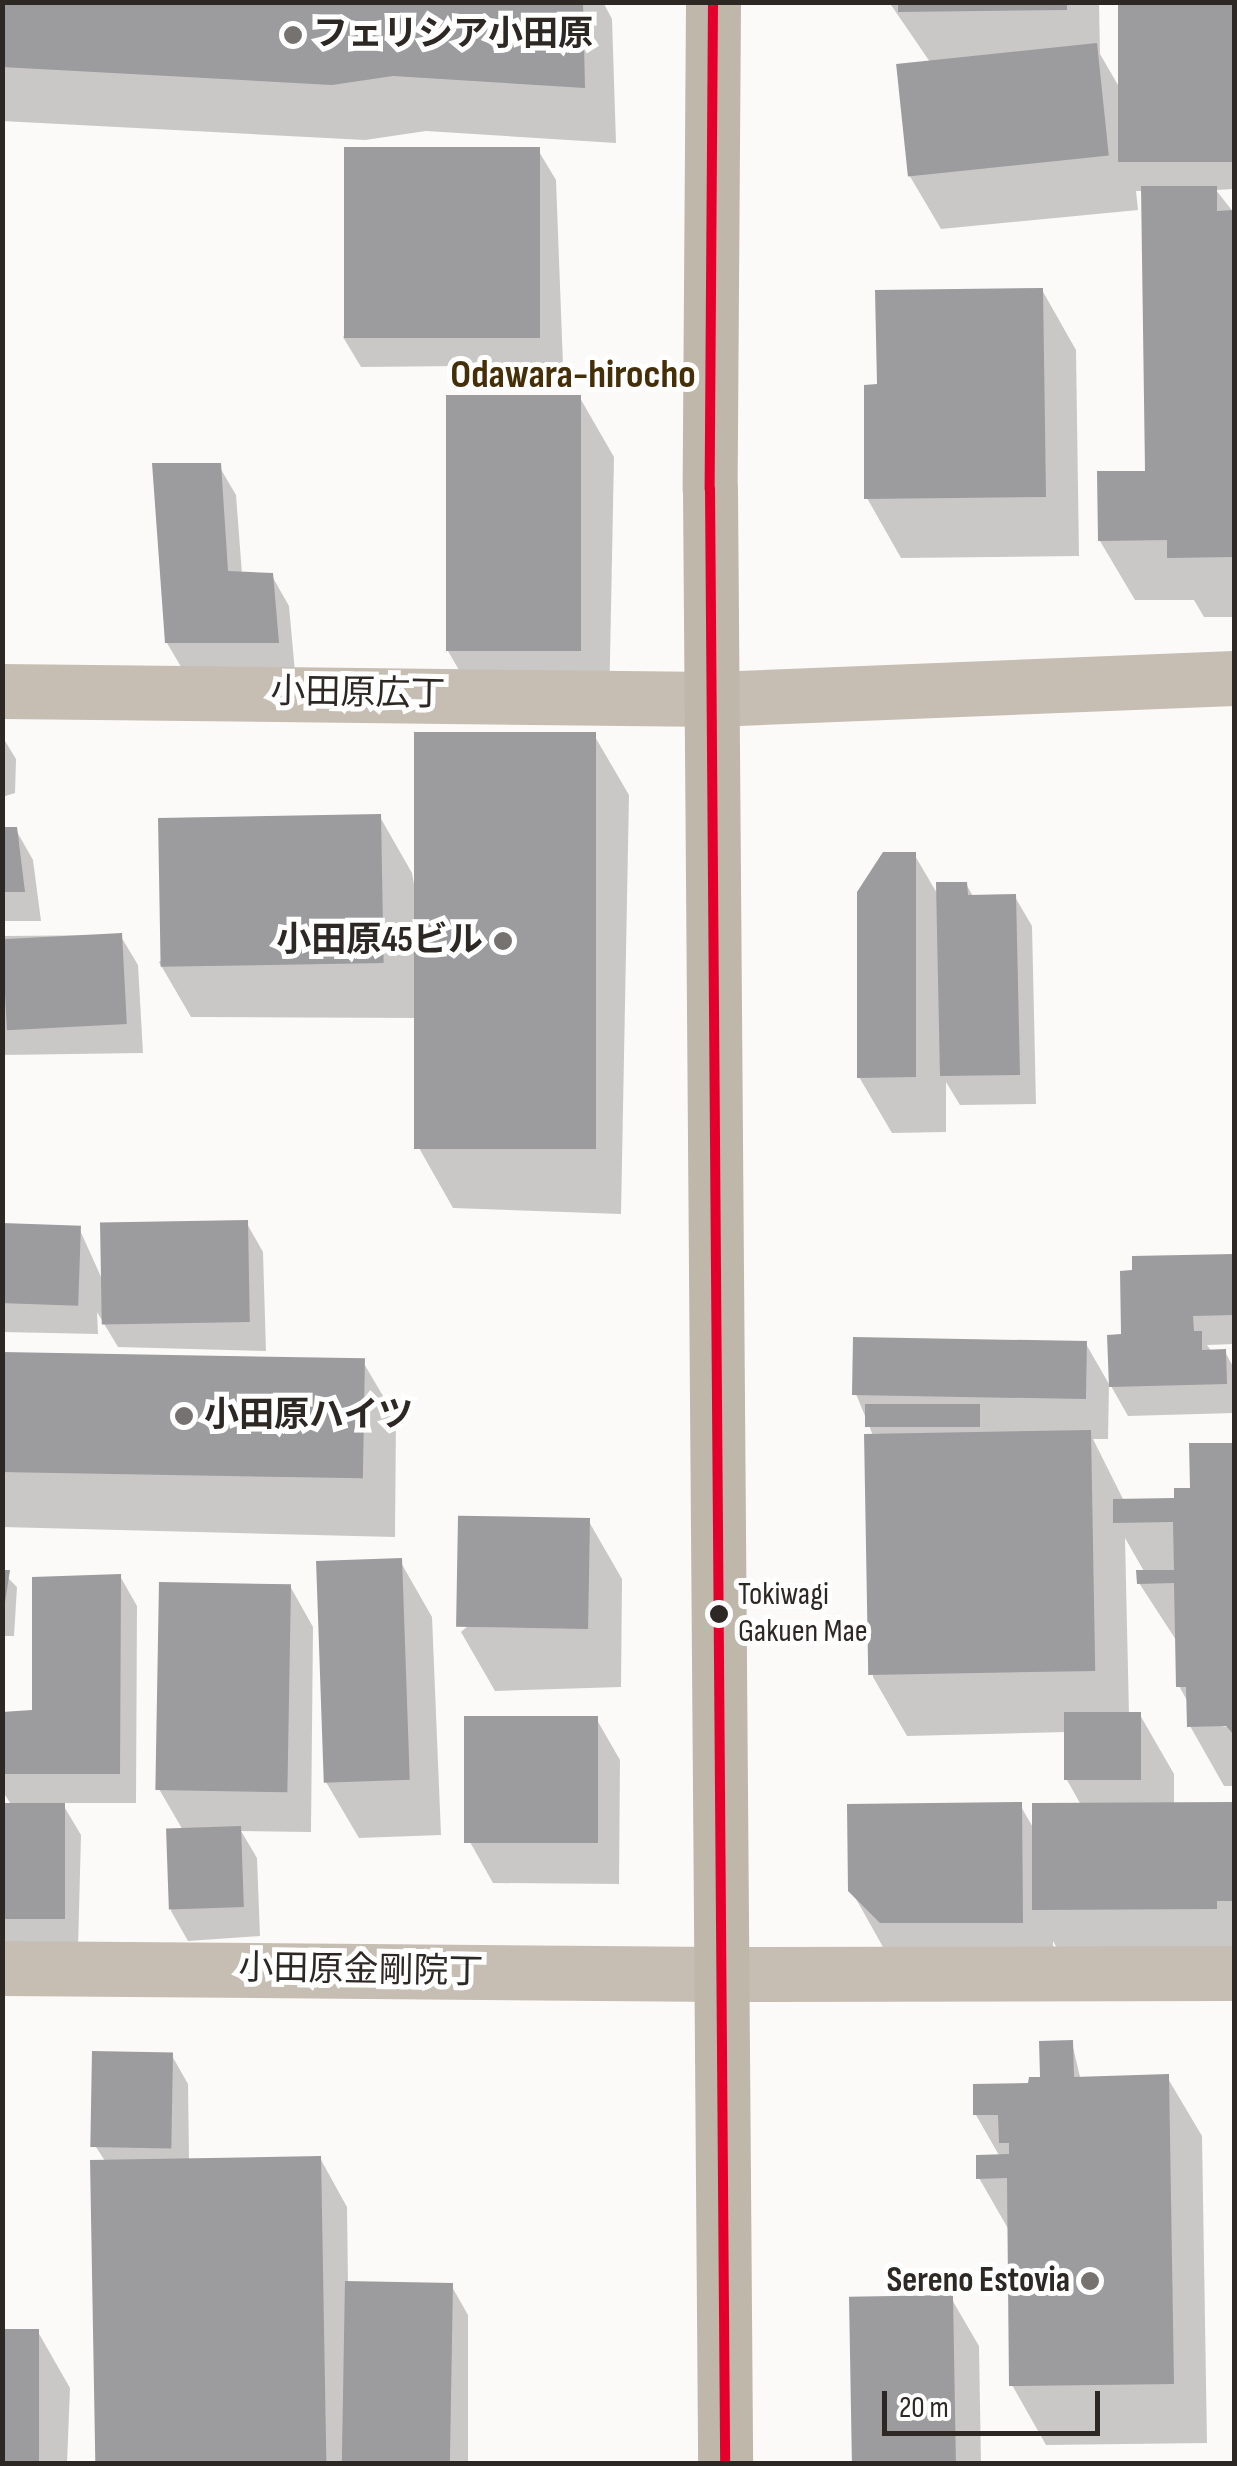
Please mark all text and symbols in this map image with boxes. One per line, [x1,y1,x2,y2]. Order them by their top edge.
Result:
place label: フェリシア小田原 [313,14,593,56]
marker: フェリシア小田原 [282,24,304,46]
district label: Odawara-hirocho [450,351,696,399]
street label: 小田原広丁 [270,671,446,717]
place label: 小田原45ビル [276,920,483,962]
marker: 小田原45ビル [492,930,514,952]
place label: 小田原ハイツ [204,1395,414,1437]
marker: 小田原ハイツ [173,1405,195,1427]
place label: Tokiwagi Gakuen Mae [738,1577,868,1652]
marker: Tokiwagi Gakuen Mae [709,1604,729,1624]
street label: 小田原金剛院丁 [238,1948,484,1994]
place label: Sereno Estovia [887,2260,1070,2302]
marker: Sereno Estovia [1079,2270,1101,2292]
scale bar [887,2371,1104,2433]
text: 20 m [899,2390,949,2426]

